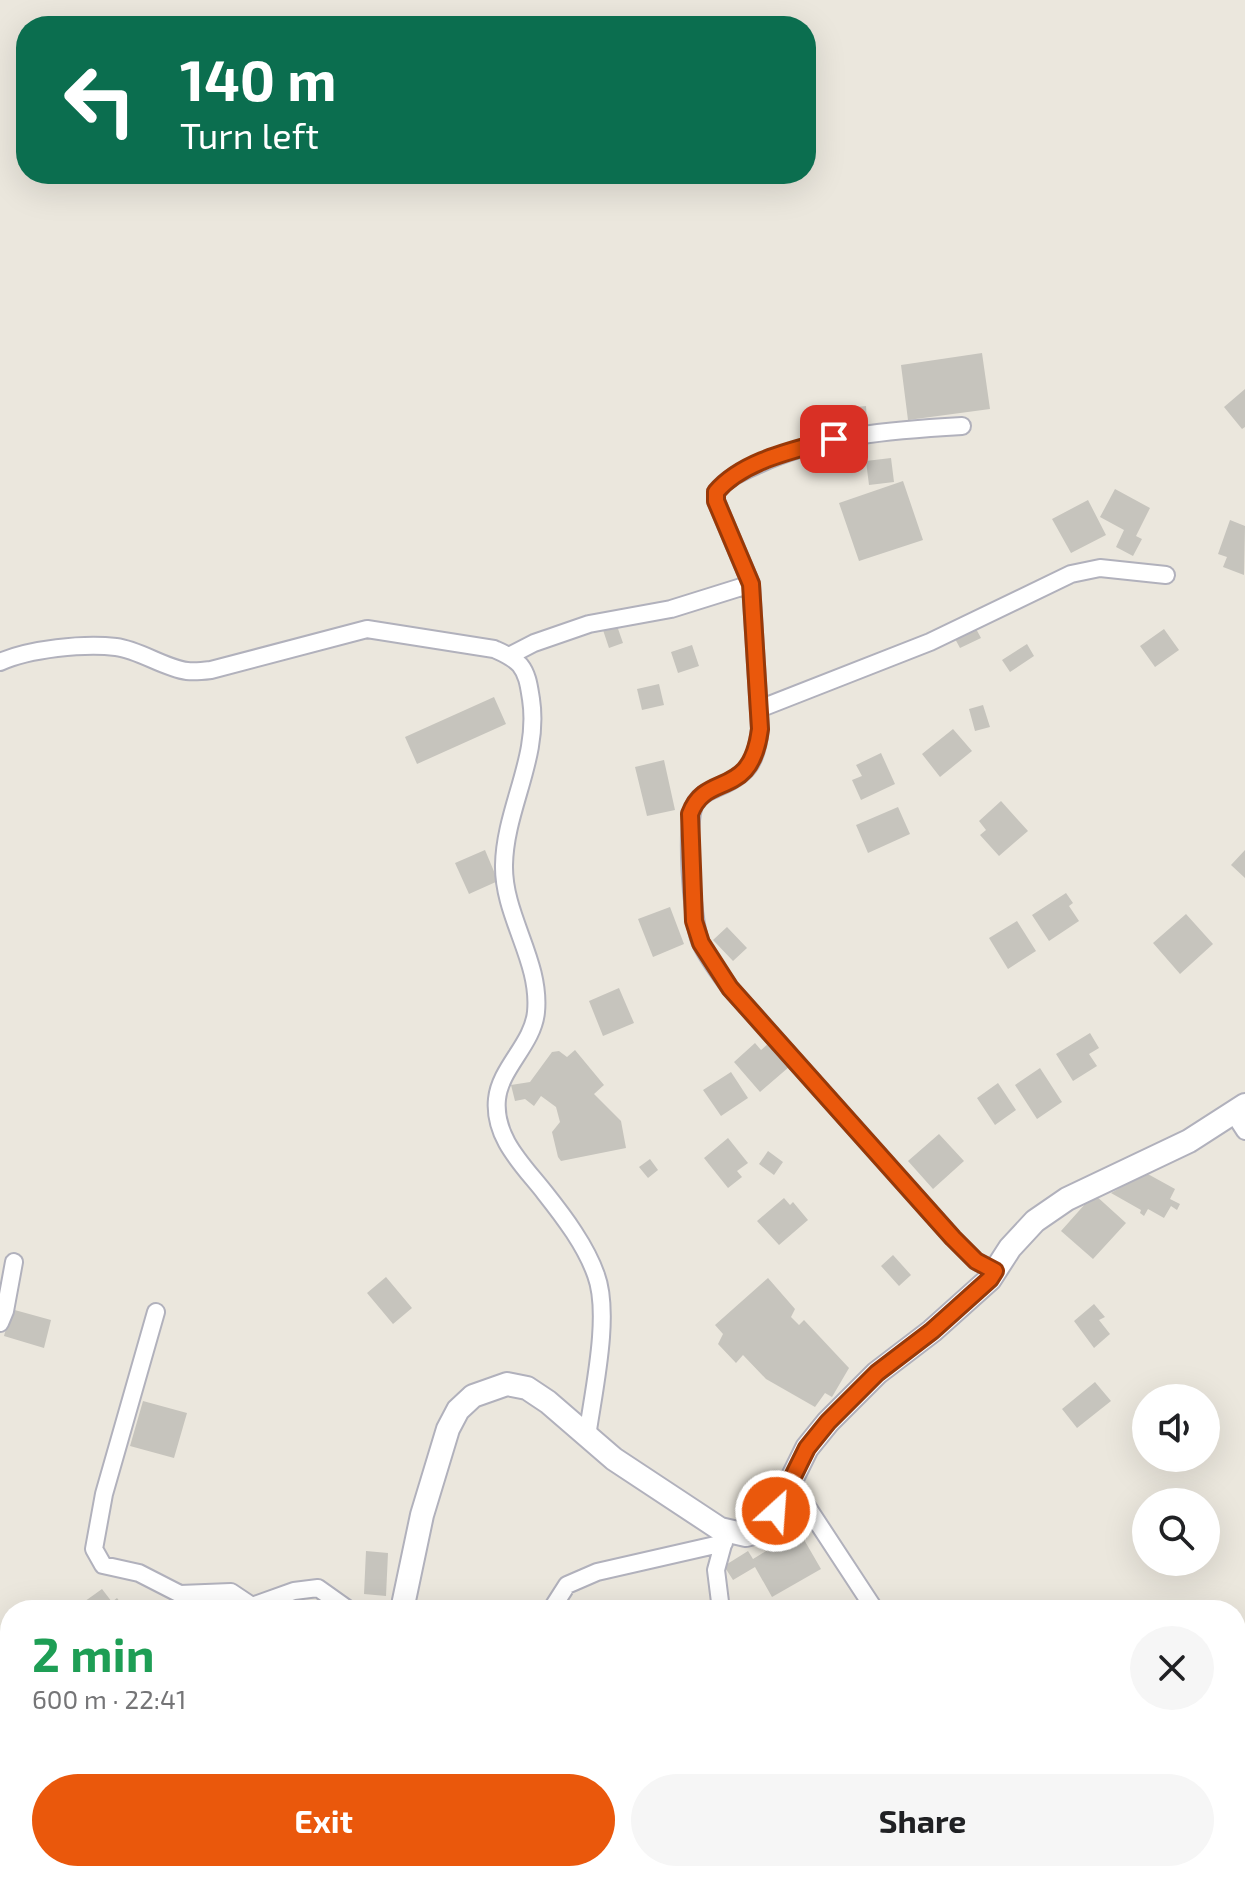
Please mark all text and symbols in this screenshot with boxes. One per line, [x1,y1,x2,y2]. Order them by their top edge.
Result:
text: 140 m [180,45,337,112]
icon: left [48,48,152,152]
text: Turn left [180,113,319,156]
pin [800,405,868,473]
icon: arrive [812,417,856,461]
map controls [1132,1384,1220,1576]
button: sound [1132,1384,1220,1472]
position arrow [734,1469,818,1553]
button: search [1132,1488,1220,1576]
text: 2 min [32,1624,155,1682]
button: close [1130,1626,1214,1710]
text: 600 m · 22:41 [32,1683,186,1714]
button: Exit [32,1774,615,1866]
button: Share [631,1774,1214,1866]

